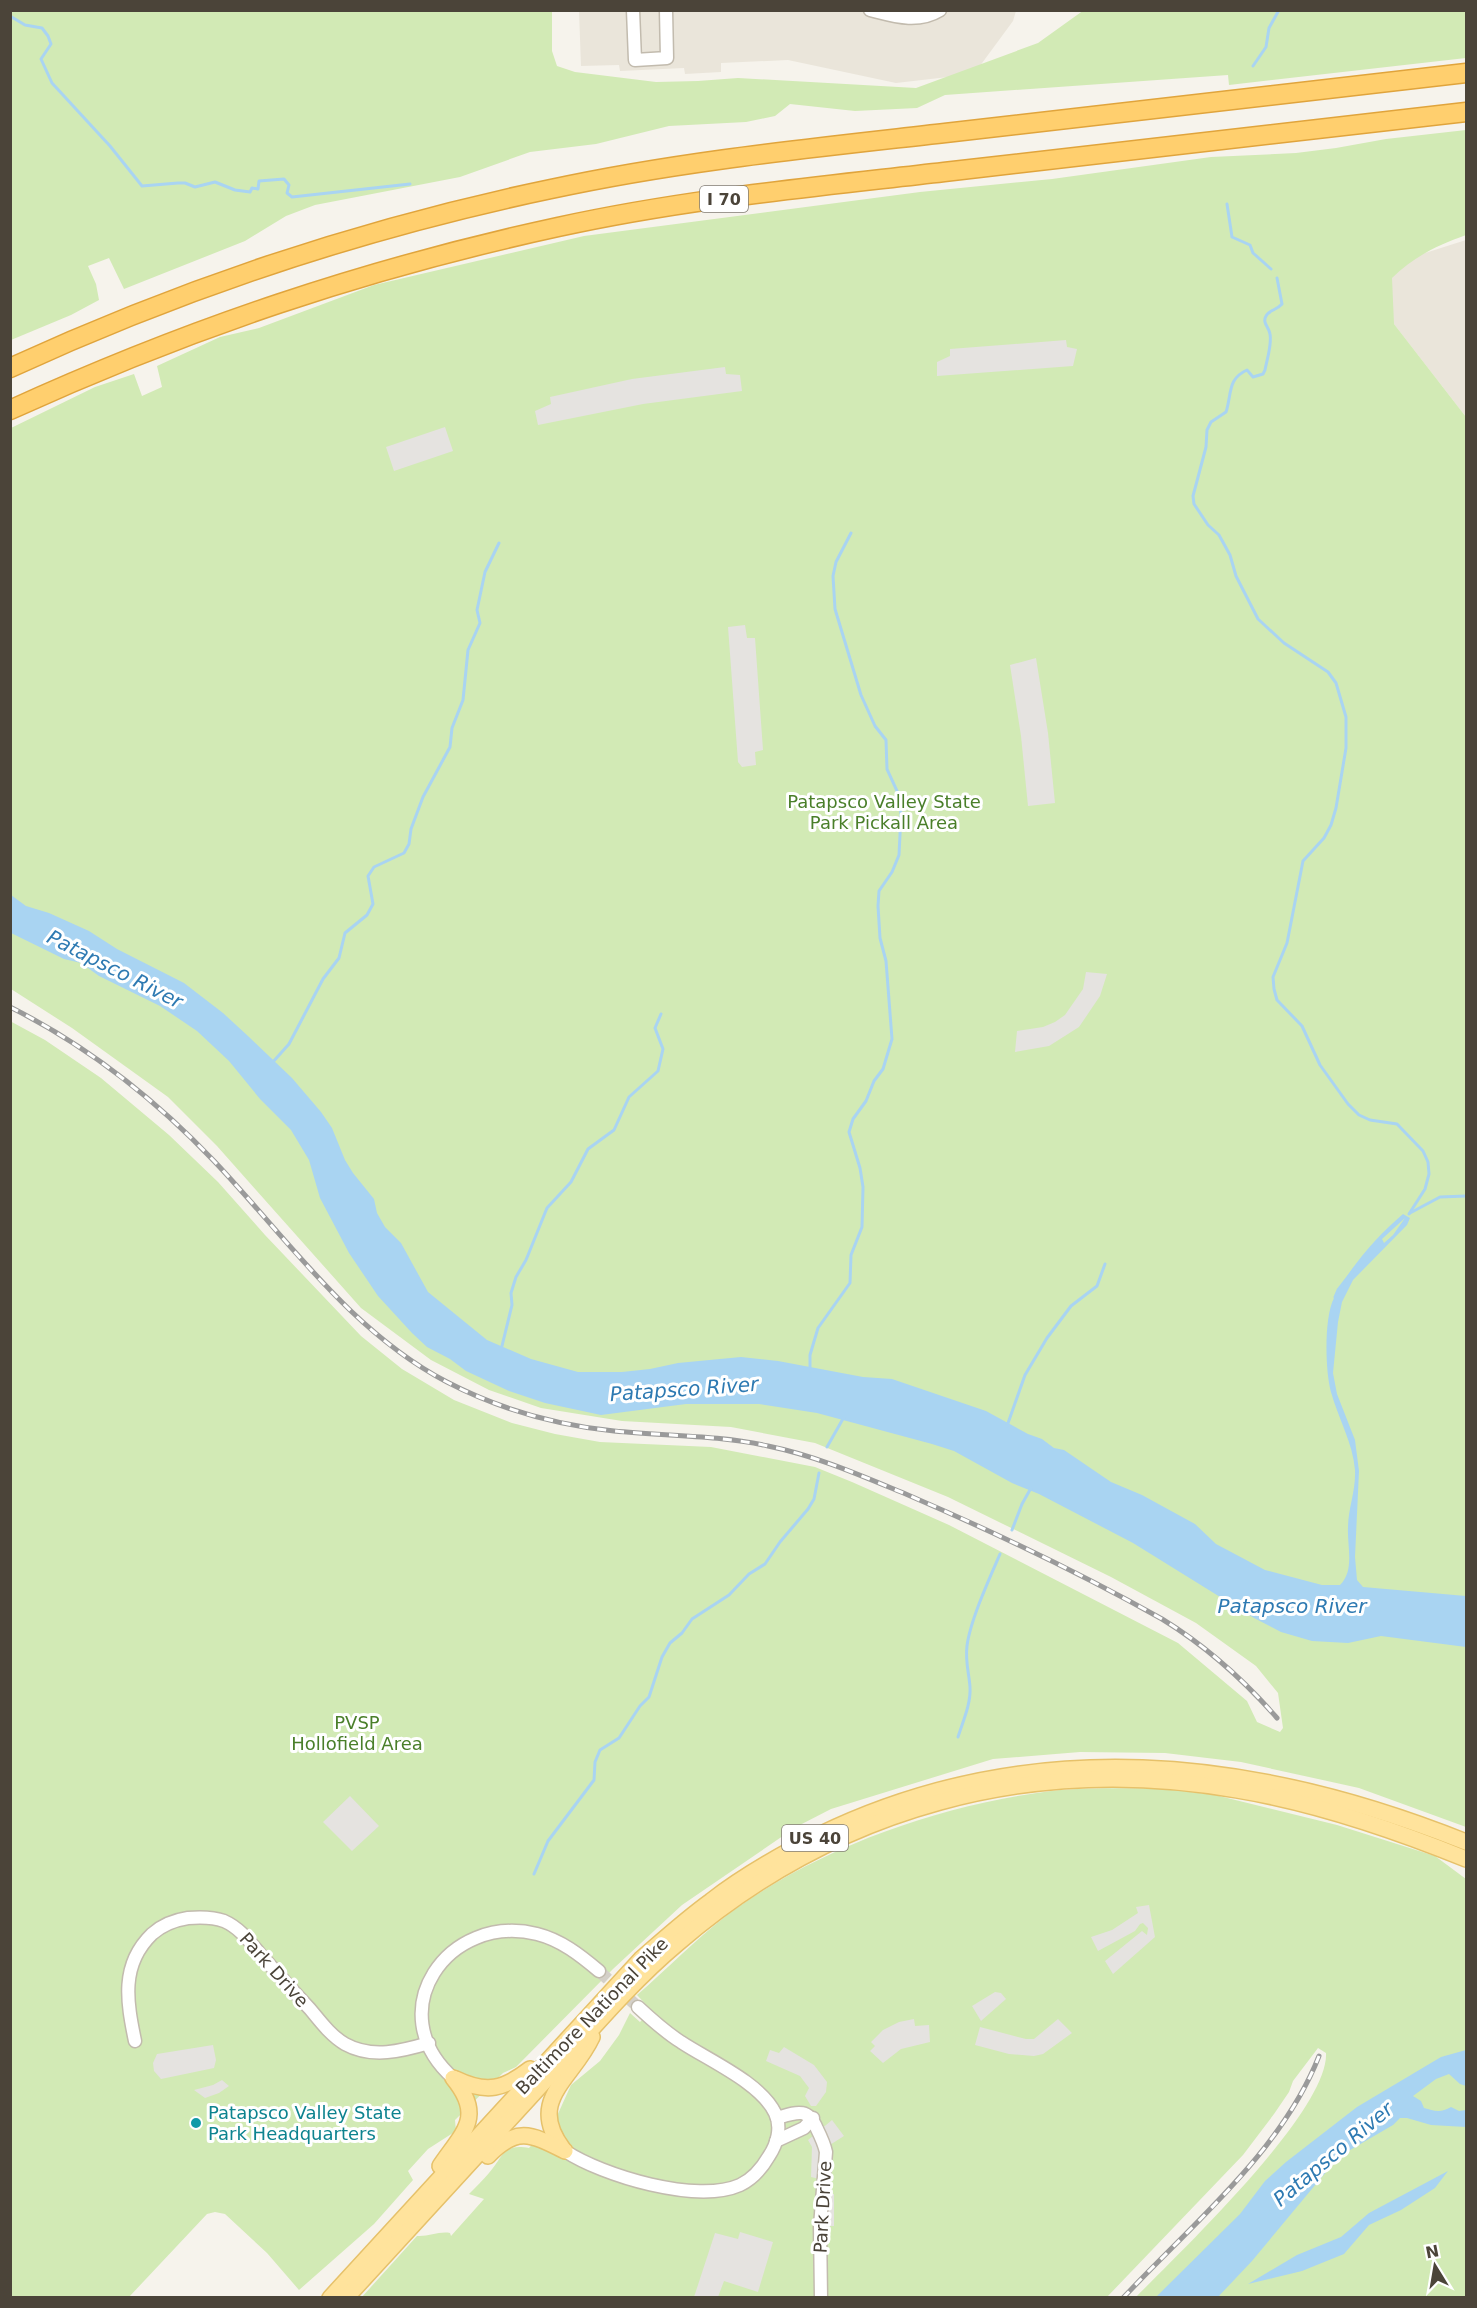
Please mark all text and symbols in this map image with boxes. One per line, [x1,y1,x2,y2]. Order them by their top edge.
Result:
road number: I 70 [700,186,748,212]
park label: Patapsco Valley State Park Pickall Area [787,791,981,833]
water label: Patapsco River [43,924,188,1014]
water label: Patapsco River [609,1372,761,1406]
water label: Patapsco River [1218,1594,1368,1618]
park label: PVSP Hollofield Area [291,1712,423,1754]
road number: US 40 [782,1825,848,1851]
street label: Park Drive [236,1928,313,2011]
street label: Baltimore National Pike [511,1933,672,2098]
water label: Patapsco River [1268,2096,1399,2211]
place label: Patapsco Valley State Park Headquarters [208,2102,402,2144]
marker: Patapsco Valley State Park Headquarters [189,2116,203,2130]
street label: Park Drive [810,2160,835,2254]
north arrow [1405,2236,1465,2296]
text: N [1424,2241,1441,2262]

